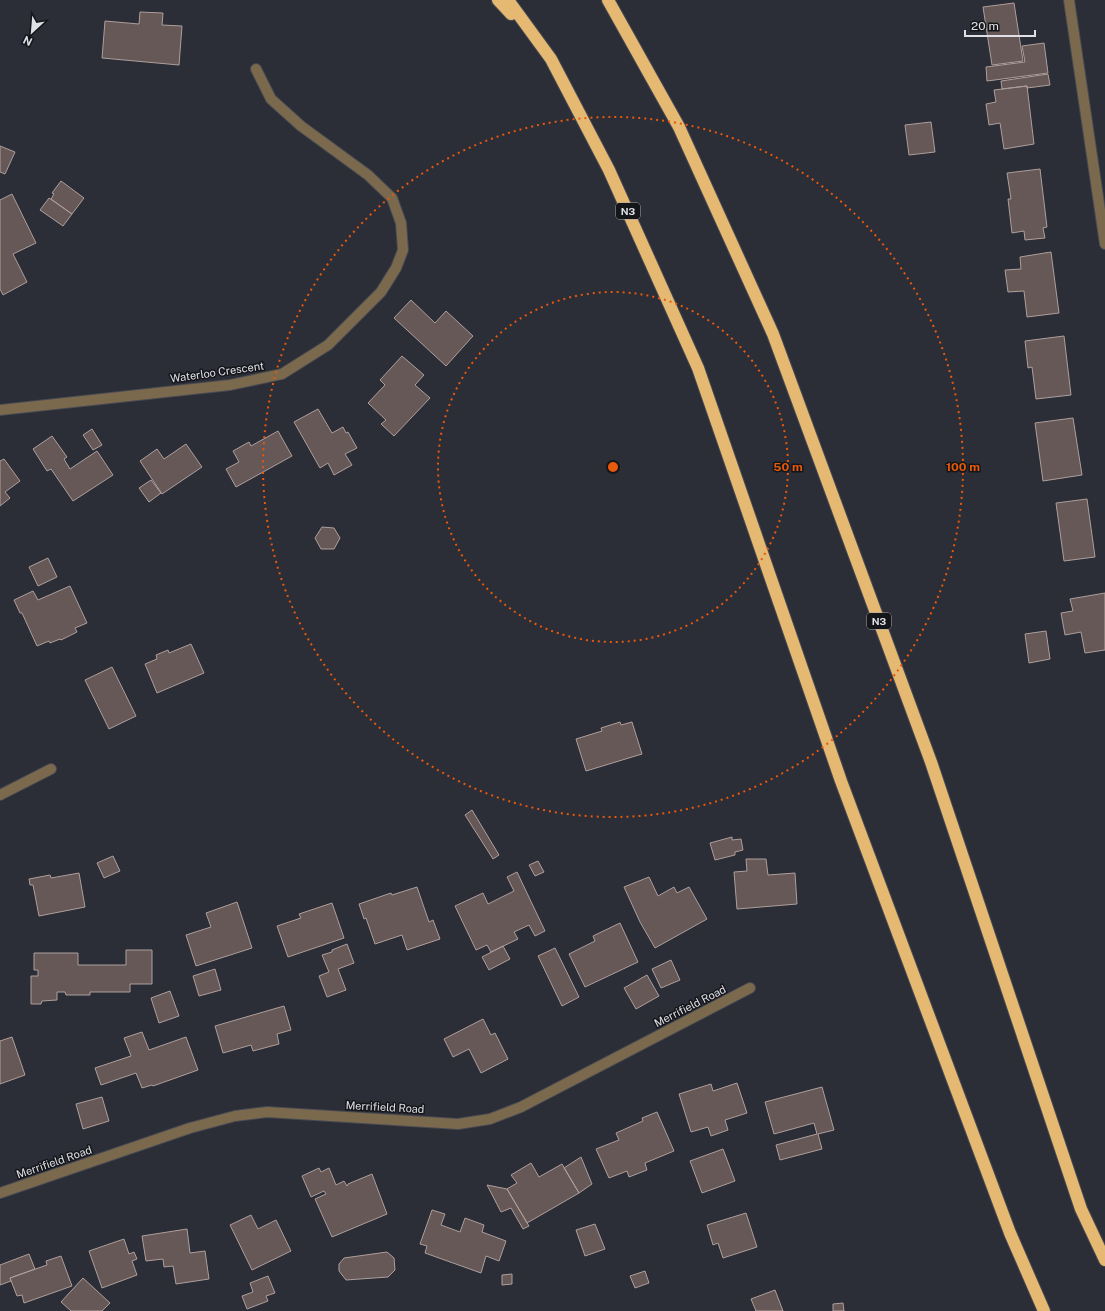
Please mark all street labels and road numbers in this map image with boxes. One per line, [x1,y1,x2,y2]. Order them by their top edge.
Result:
road number: N3 [616,203,640,219]
street label: Waterloo Crescent [169,359,265,385]
road number: N3 [867,613,891,629]
street label: Merrifield Road [652,983,728,1029]
street label: Merrifield Road [345,1099,425,1115]
street label: Merrifield Road [15,1143,93,1181]

